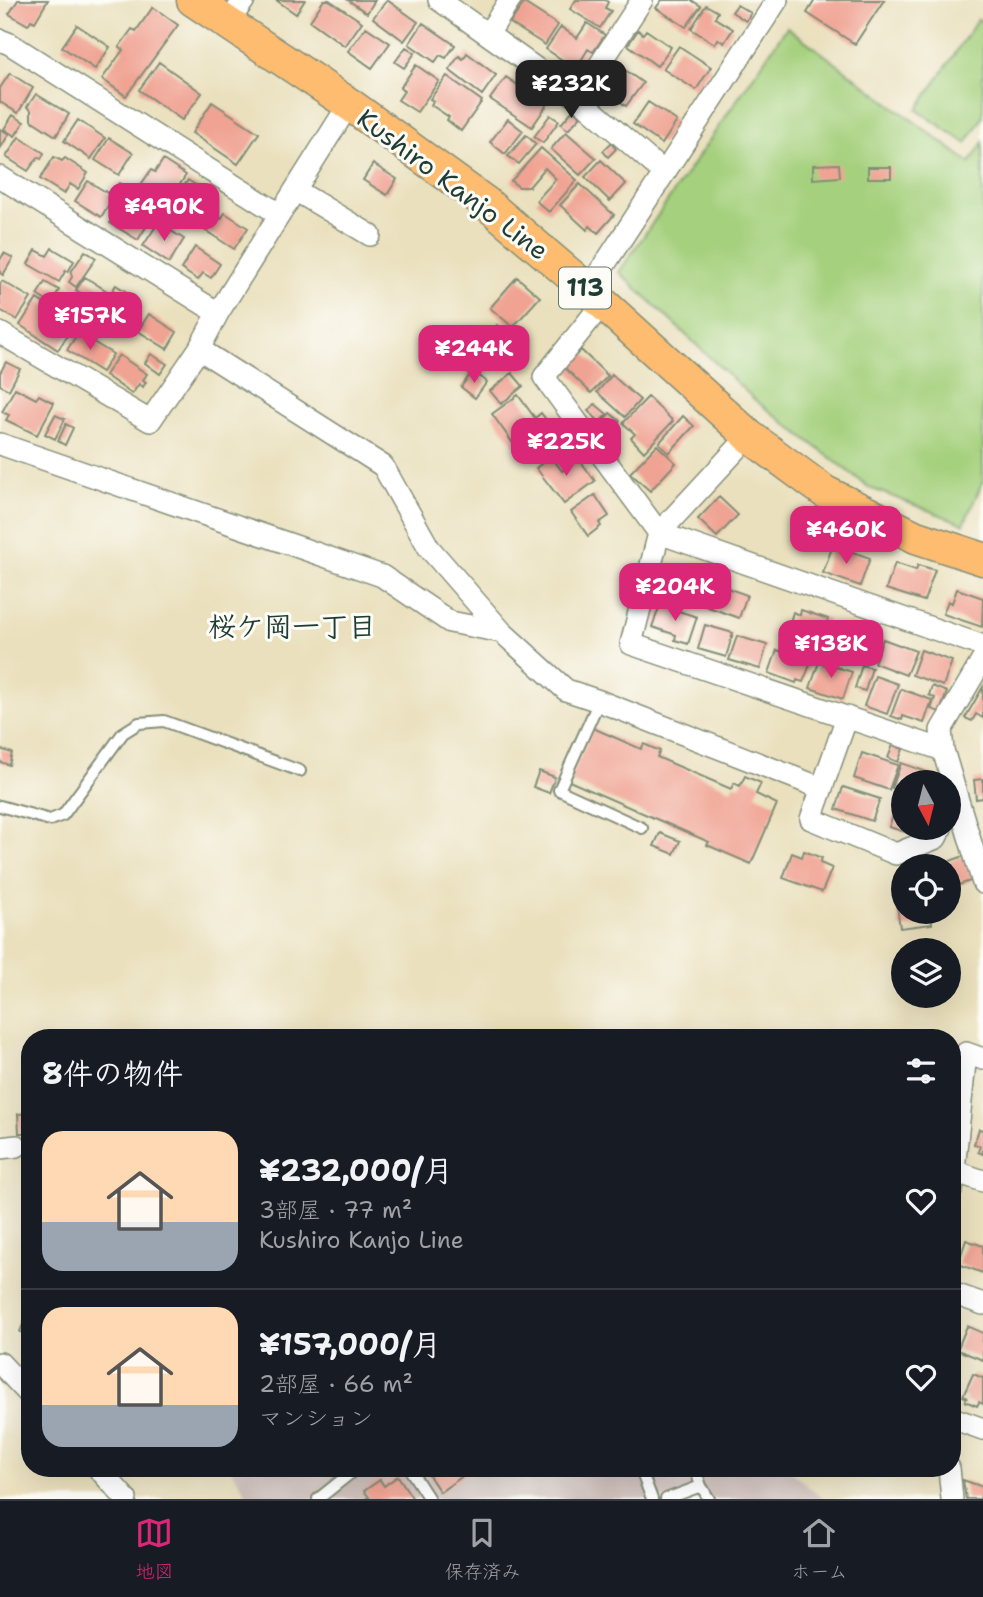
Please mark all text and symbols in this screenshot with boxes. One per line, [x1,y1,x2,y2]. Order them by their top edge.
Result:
pin: ¥232K [522,60,620,120]
text: ¥232K [532,68,610,98]
street label: Kushiro Kanjo Line [350,100,556,268]
pin: ¥490K [115,184,213,243]
text: ¥490K [124,191,204,221]
road number: 113 [559,268,611,309]
pin: ¥157K [41,292,139,352]
text: ¥157K [54,300,126,330]
pin: ¥244K [425,326,523,385]
text: ¥244K [434,333,514,363]
pin: ¥225K [517,419,615,478]
text: ¥225K [527,426,605,456]
pin: ¥460K [797,506,895,566]
text: ¥460K [806,514,886,544]
pin: ¥204K [626,564,724,623]
text: ¥204K [635,571,715,601]
district label: 桜ケ岡一丁目 [208,607,376,645]
pin: ¥138K [782,620,880,680]
text: ¥138K [794,628,868,658]
north arrow [891,770,961,840]
map controls [891,770,961,1008]
button: locate [891,854,961,924]
button: layers [891,938,961,1008]
icon: filters [902,1052,940,1090]
text: 8件の物件 [42,1053,183,1094]
text: ¥232,000/月 [259,1150,453,1191]
icon: home [98,1159,182,1243]
icon: heart [902,1182,940,1220]
text: 3部屋 · 77 m² [259,1195,412,1225]
text: Kushiro Kanjo Line [259,1225,464,1255]
text: ¥157,000/月 [259,1324,441,1365]
icon: home [98,1335,182,1419]
icon: heart [902,1358,940,1396]
text: 2部屋 · 66 m² [259,1369,413,1399]
text: マンション [259,1403,373,1433]
tab: 地図 [135,1514,173,1584]
tab: 保存済み [444,1514,520,1584]
tab: ホーム [791,1514,848,1584]

